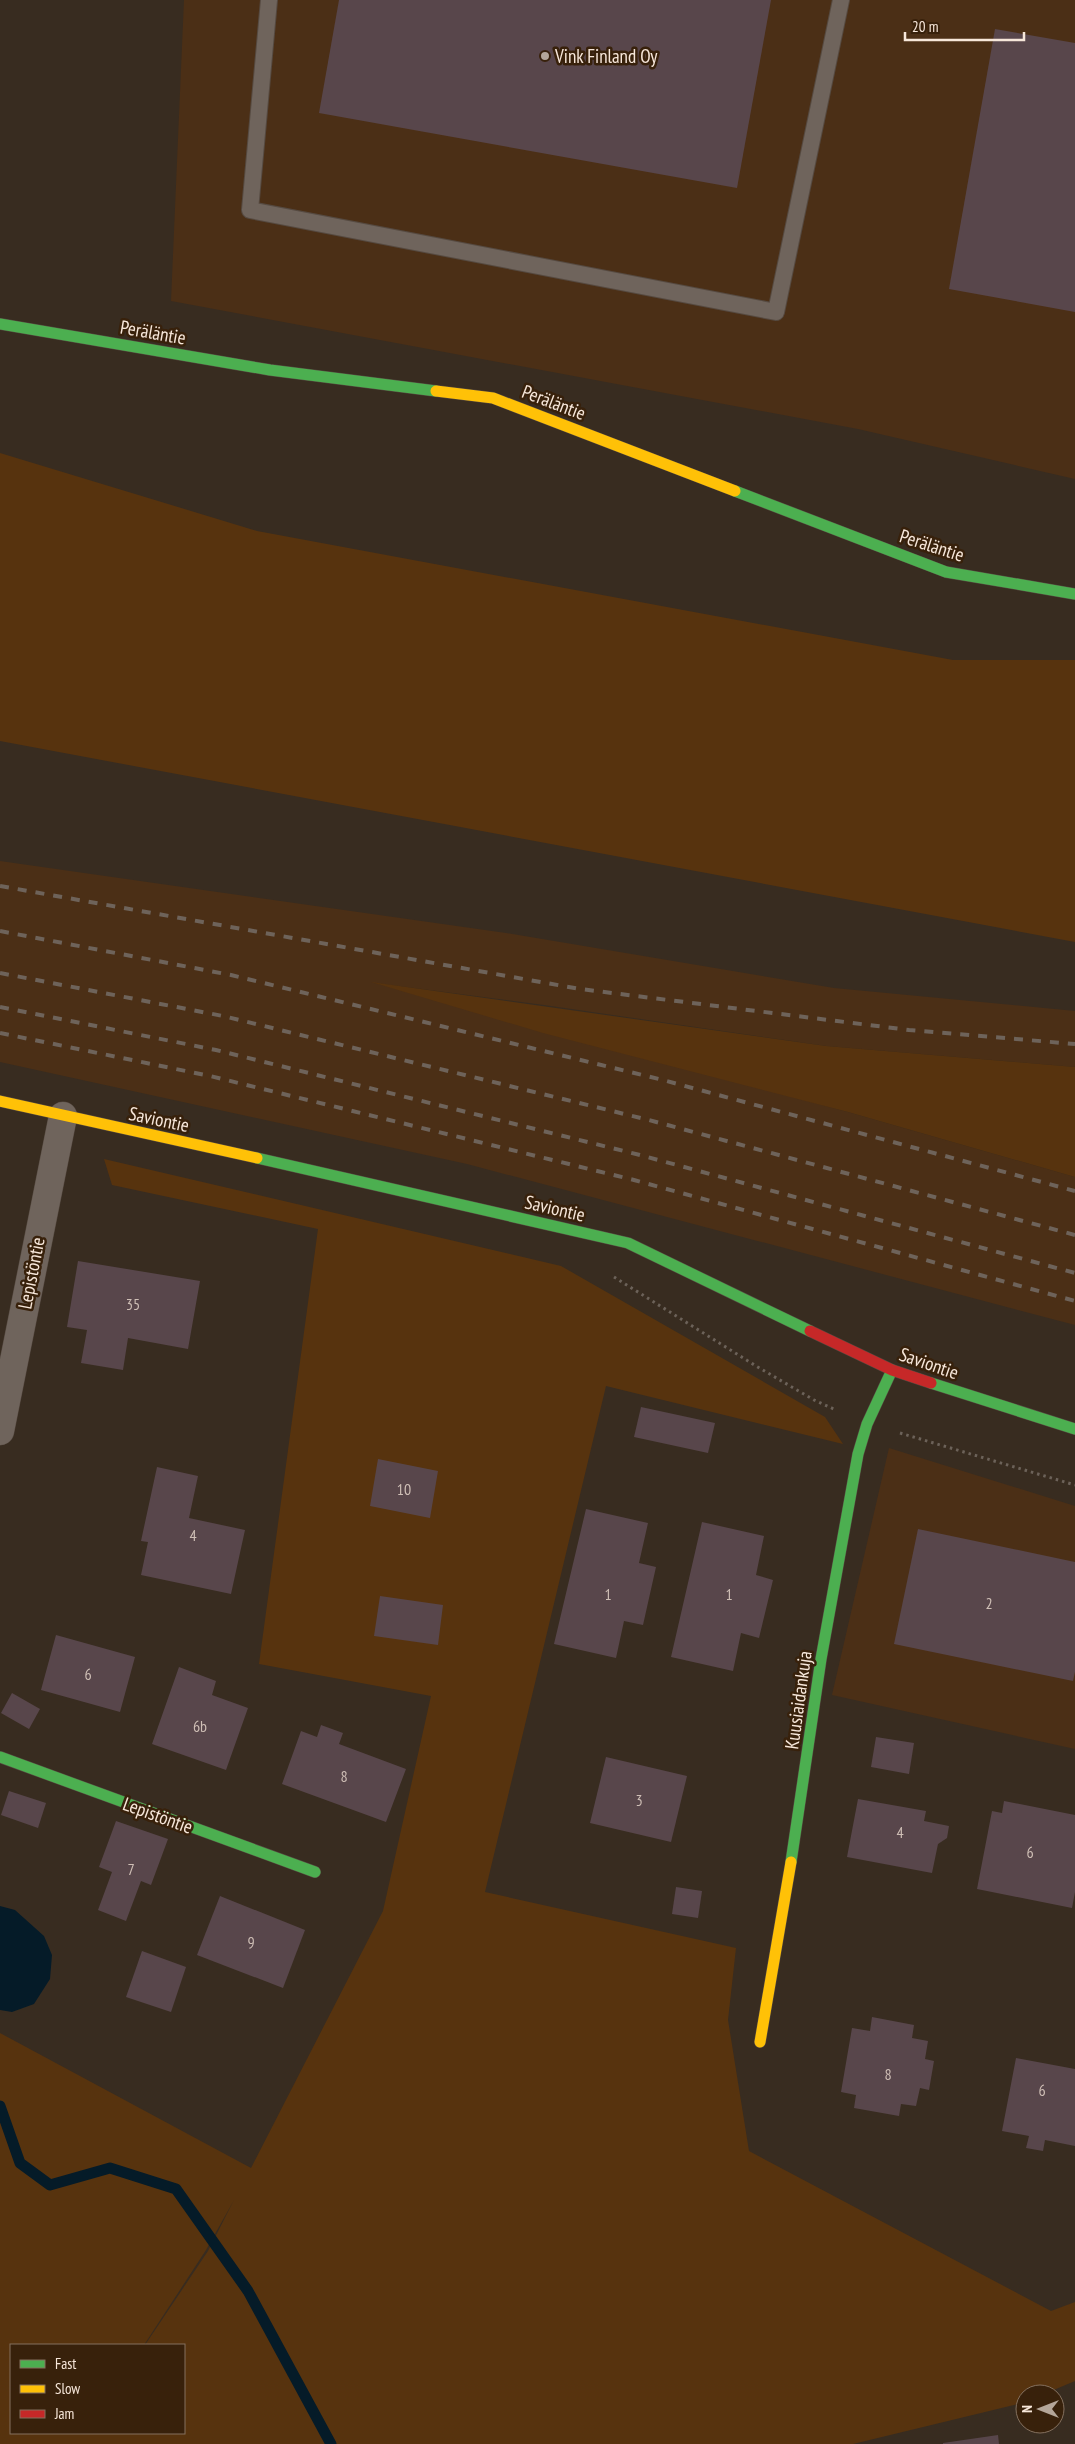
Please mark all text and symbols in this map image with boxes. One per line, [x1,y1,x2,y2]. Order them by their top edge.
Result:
scale bar [905,10,1024,42]
text: 20 m [912,17,938,36]
place label: Vink Finland Oy [554,44,658,68]
marker: Vink Finland Oy [539,50,551,62]
street label: Peräläntie [118,314,188,350]
street label: Peräläntie [519,379,589,425]
street label: Peräläntie [897,523,967,567]
street label: Saviontie [127,1101,191,1137]
street label: Saviontie [523,1189,588,1227]
street label: Lepistöntie [12,1235,50,1311]
house number: 35 [126,1294,140,1314]
street label: Saviontie [896,1342,962,1384]
house number: 10 [397,1479,411,1499]
house number: 4 [189,1525,197,1545]
house number: 1 [604,1584,612,1604]
house number: 1 [725,1584,733,1604]
house number: 2 [985,1593,993,1613]
street label: Kuusiaidankuja [779,1649,817,1751]
house number: 6 [84,1664,92,1684]
house number: 6b [193,1716,207,1736]
house number: 8 [340,1766,348,1786]
house number: 3 [635,1790,643,1810]
street label: Lepistöntie [120,1791,196,1839]
house number: 4 [896,1822,904,1842]
house number: 6 [1026,1842,1034,1862]
house number: 7 [127,1859,135,1879]
house number: 9 [247,1932,255,1952]
house number: 8 [884,2064,892,2084]
house number: 6 [1038,2080,1046,2100]
legend [10,2344,185,2434]
text: Fast [55,2354,76,2373]
text: Slow [55,2379,80,2398]
north arrow [1015,2384,1065,2434]
text: Jam [54,2404,74,2423]
text: N [1018,2405,1036,2413]

